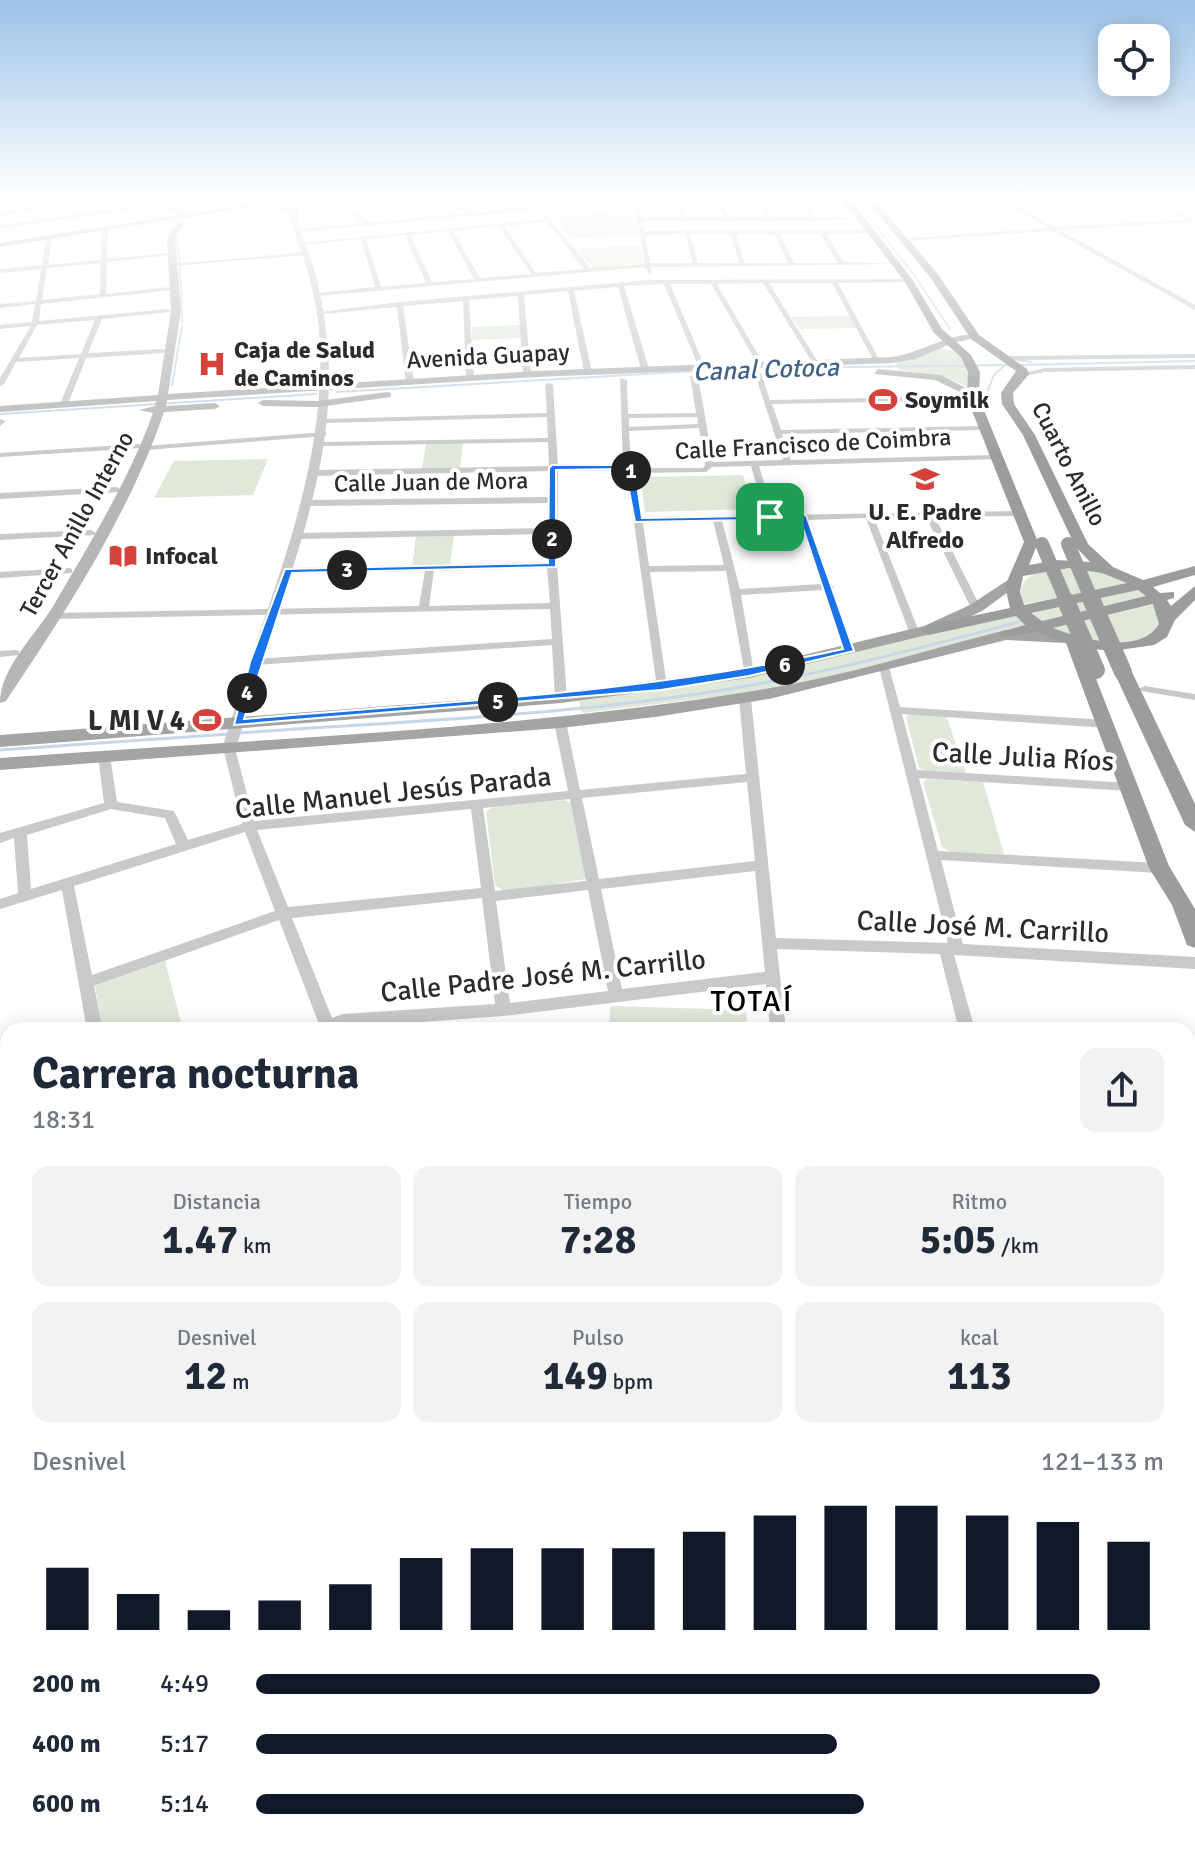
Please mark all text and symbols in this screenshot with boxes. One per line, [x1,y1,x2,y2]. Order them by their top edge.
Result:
map controls [1098,24,1170,96]
button: locate [1098,24,1170,96]
place label: Caja de Salud de Caminos [234,335,375,393]
street label: Avenida Guapay [406,337,570,375]
hospital icon: Caja de Salud de Caminos [197,349,227,379]
water label: Canal Cotoca [692,351,840,389]
sports icon: Soymilk [868,385,898,415]
place label: Soymilk [905,385,990,415]
street label: Cuarto Anillo [1025,397,1113,531]
street label: Calle Francisco de Coimbra [674,422,952,466]
street label: Tercer Anillo Interno [13,426,141,622]
pin: 1 [611,451,651,491]
text: 1 [625,457,637,484]
school or university icon: U. E. Padre Alfredo [910,464,940,494]
street label: Calle Juan de Mora [333,465,529,499]
pin [736,483,804,551]
icon: arrive [748,495,792,539]
place label: U. E. Padre Alfredo [868,497,982,555]
pin: 2 [532,519,572,559]
text: 2 [546,525,558,552]
library icon: Infocal [108,541,138,571]
place label: Infocal [145,541,218,571]
pin: 3 [327,550,367,590]
text: 3 [341,556,353,583]
pin: 6 [765,645,805,685]
text: 6 [779,651,791,678]
pin: 4 [227,673,267,713]
text: 4 [241,679,253,706]
pin: 5 [478,682,518,722]
text: 5 [492,688,504,715]
place label: L MI V 4 [88,704,185,738]
sports icon: L MI V 4 [192,705,222,735]
street label: Calle Julia Ríos [931,735,1115,779]
street label: Calle Manuel Jesús Parada [233,759,553,827]
street label: Calle José M. Carrillo [856,903,1110,951]
street label: Calle Padre José M. Carrillo [379,942,707,1010]
district label: TOTAÍ [711,983,793,1020]
text: Carrera nocturna [32,1047,359,1101]
button: share [1080,1048,1164,1132]
text: 18:31 [32,1104,95,1136]
text: Distancia [172,1188,261,1215]
text: Tiempo [564,1188,632,1215]
text: Ritmo [951,1188,1007,1215]
text: 1.47 [162,1215,238,1265]
text: 7:28 [560,1215,636,1265]
text: 5:05 [920,1215,996,1265]
text: km [238,1232,272,1259]
text: /km [996,1232,1039,1259]
text: Desnivel [177,1324,257,1351]
text: Pulso [572,1324,624,1351]
text: kcal [960,1324,999,1351]
text: 12 [184,1351,227,1401]
text: 149 [543,1351,608,1401]
text: 113 [947,1351,1012,1401]
text: m [227,1368,249,1395]
text: bpm [608,1368,653,1395]
text: Desnivel [32,1446,126,1478]
text: 121–133 m [1041,1446,1164,1478]
text: 200 m [32,1668,101,1700]
text: 4:49 [160,1668,209,1700]
text: 400 m [32,1728,101,1760]
text: 5:17 [160,1728,209,1760]
text: 600 m [32,1788,101,1820]
text: 5:14 [160,1788,209,1820]

